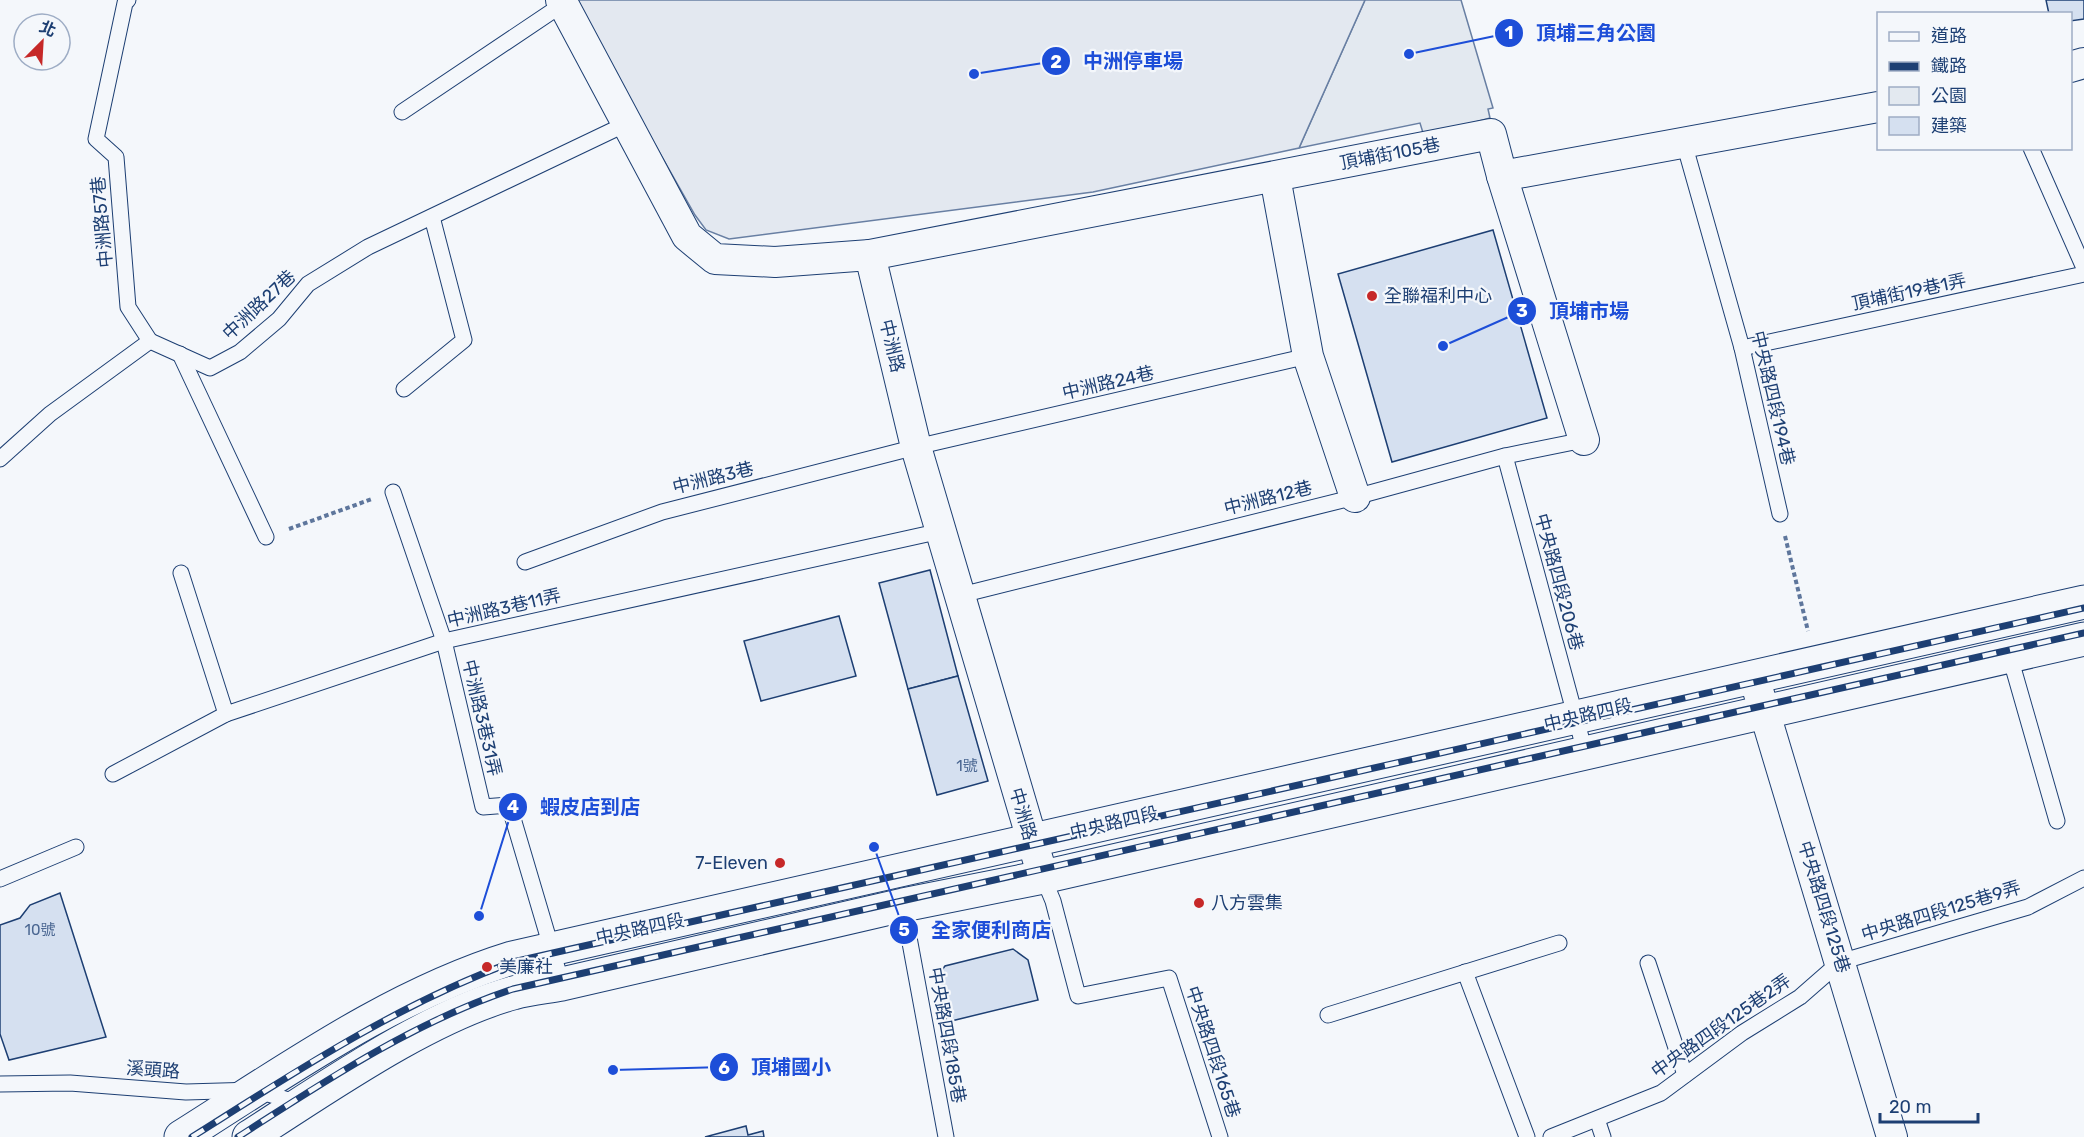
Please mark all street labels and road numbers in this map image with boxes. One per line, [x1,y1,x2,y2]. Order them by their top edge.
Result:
street label: 頂埔街105巷 [1338,133,1442,175]
street label: 中洲路57巷 [87,175,117,269]
street label: 中洲路27巷 [218,266,300,344]
street label: 頂埔街19巷1弄 [1850,269,1968,315]
street label: 中洲路 [875,317,909,375]
street label: 中央路四段194巷 [1747,329,1799,467]
street label: 中洲路24巷 [1060,362,1156,404]
street label: 中洲路3巷 [670,457,756,499]
street label: 中洲路12巷 [1222,476,1314,520]
street label: 中央路四段206巷 [1530,511,1588,653]
street label: 中洲路3巷11弄 [445,584,563,632]
street label: 中洲路3巷31弄 [458,658,506,778]
street label: 中央路四段 [1542,694,1634,736]
street label: 中洲路 [1005,785,1041,843]
street label: 中央路四段 [1068,802,1160,844]
street label: 中央路四段125巷 [1793,838,1855,976]
street label: 中央路四段125巷9弄 [1859,876,2023,946]
street label: 中央路四段 [594,909,686,949]
street label: 中央路四段185巷 [924,965,970,1105]
street label: 中央路四段125巷2弄 [1647,970,1795,1082]
street label: 中央路四段165巷 [1181,983,1245,1121]
street label: 溪頭路 [125,1057,181,1083]

